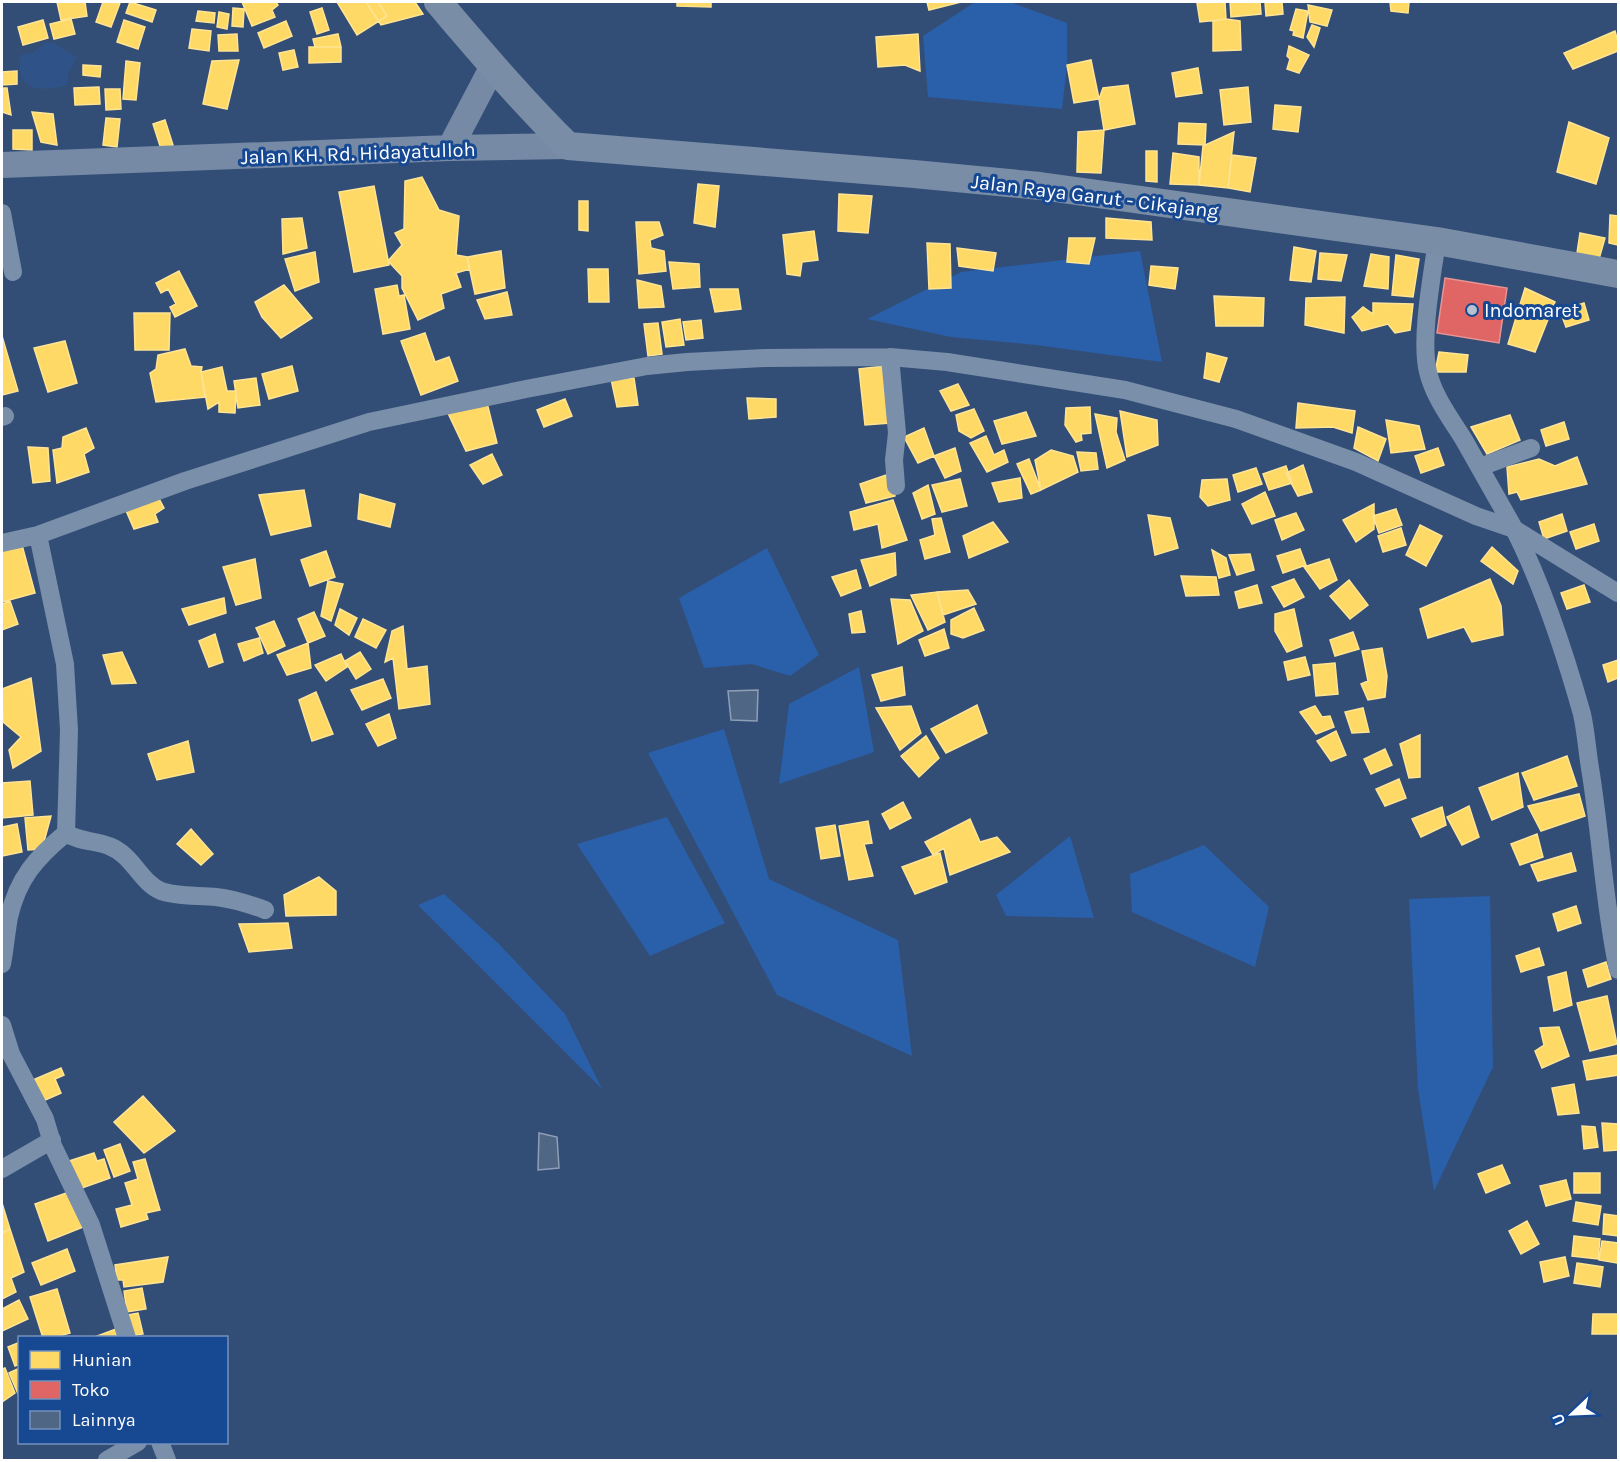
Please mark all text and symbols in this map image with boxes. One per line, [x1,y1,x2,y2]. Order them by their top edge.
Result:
street label: Jalan KH. Rd. Hidayatulloh [240,138,476,169]
street label: Jalan Raya Garut - Cikajang [970,170,1220,223]
place label: Indomaret [1484,299,1580,322]
marker: Indomaret [1465,303,1479,317]
legend [18,1336,228,1444]
text: Hunian [72,1349,132,1371]
text: Toko [72,1379,109,1401]
north arrow [1542,1384,1602,1444]
text: Lainnya [72,1409,136,1431]
text: U [1548,1411,1570,1428]

